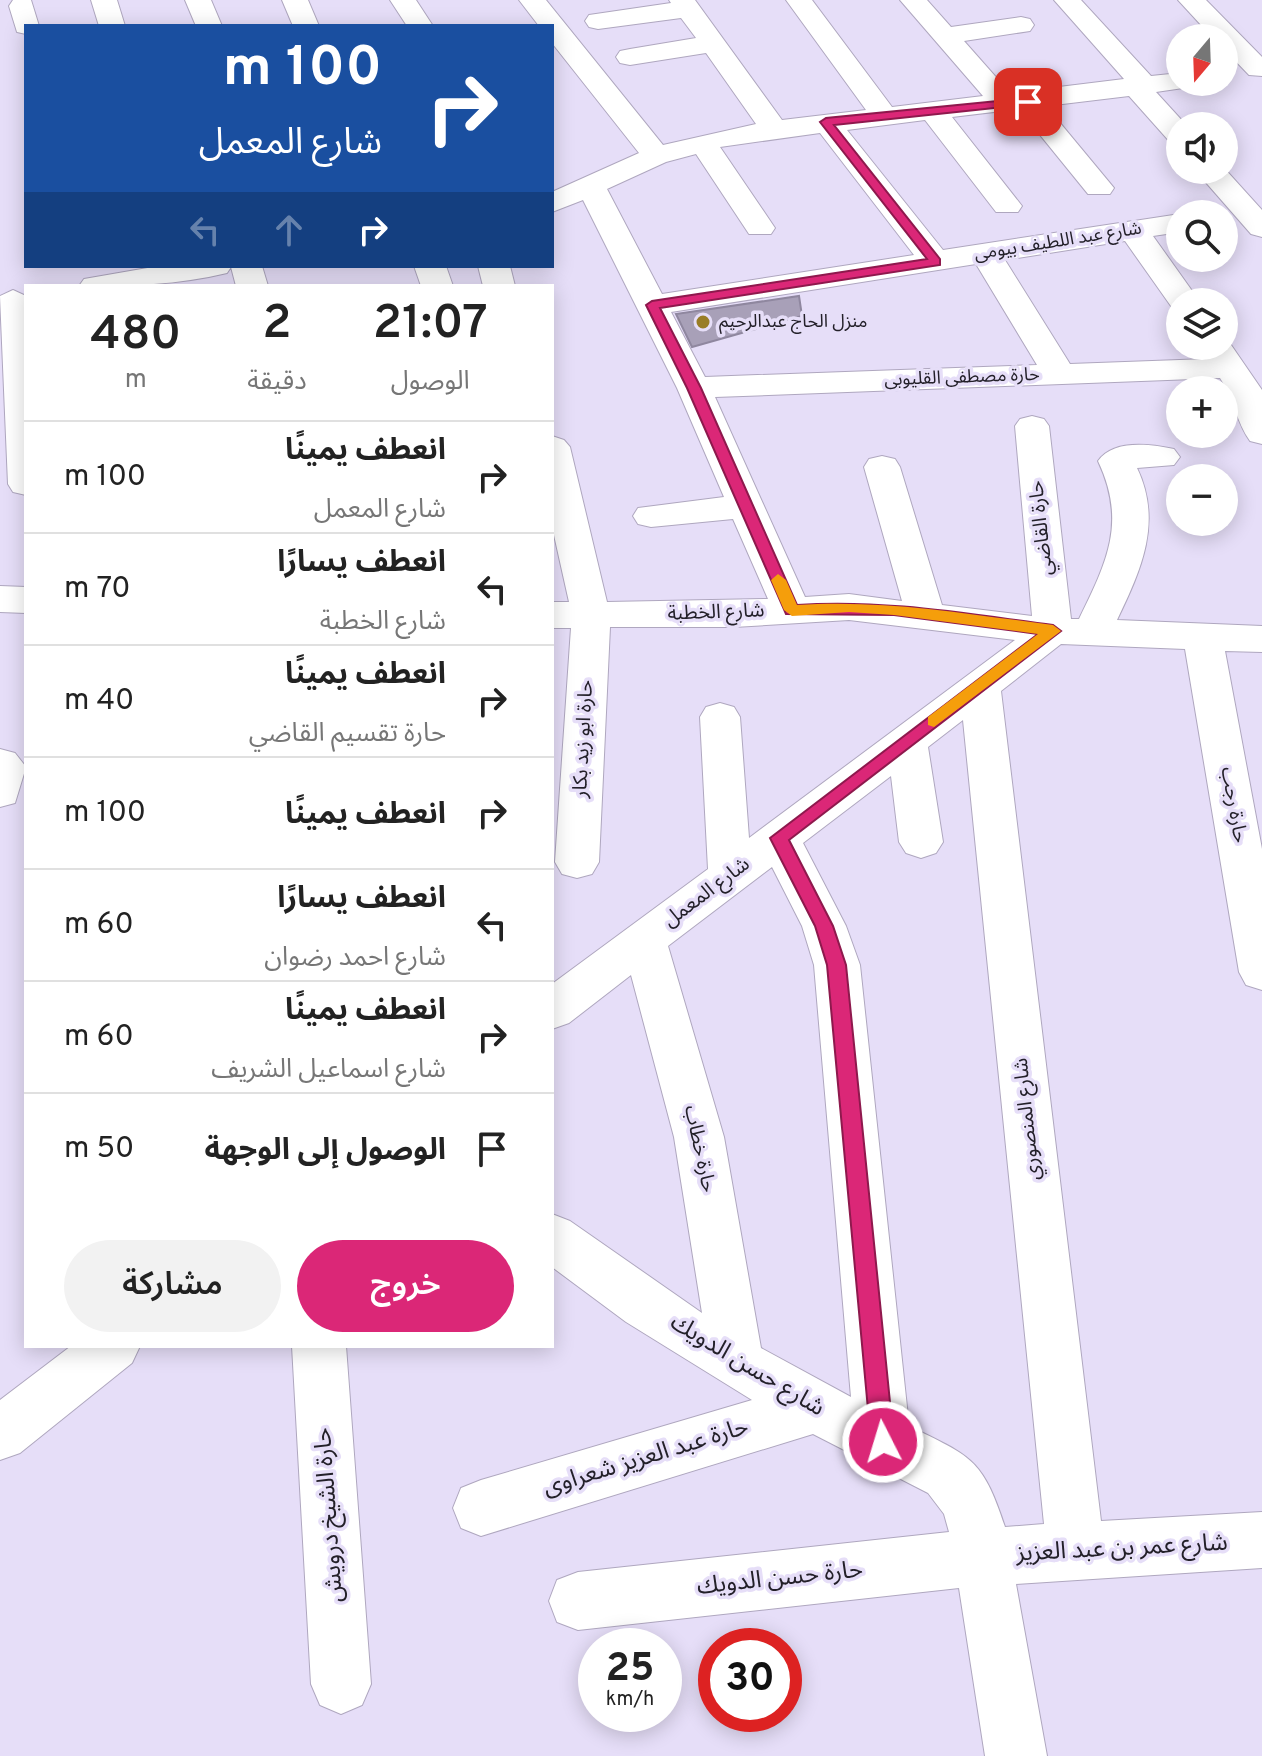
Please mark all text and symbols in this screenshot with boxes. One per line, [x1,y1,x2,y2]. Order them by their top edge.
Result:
north arrow [1166,24,1238,96]
map controls [1166,24,1238,536]
text: 100 m [223,35,382,105]
icon: right [410,56,514,160]
pin [994,68,1062,136]
icon: arrive [1006,80,1050,124]
button: sound [1166,112,1238,184]
text: شارع المعمل [199,121,382,167]
button: search [1166,200,1238,272]
icon: left [183,208,227,252]
icon: ahead [267,208,311,252]
icon: right [351,208,395,252]
street label: شارع عبد اللطيف بيومى [973,217,1143,268]
button: layers [1166,288,1238,360]
text: 2 [262,295,292,355]
text: 21:07 [373,295,488,355]
text: 480 [90,306,181,366]
place label: منزل الحاج عبدالرحيم [719,311,868,334]
marker: منزل الحاج عبدالرحيم [694,313,712,331]
text: m [125,364,147,397]
street label: حارة مصطفى القليوبى [884,364,1040,392]
text: دقيقة [247,366,307,399]
text: الوصول [391,366,470,399]
button: + [1166,376,1238,448]
text: انعطف يمينًا [285,433,446,470]
icon: right [470,455,514,499]
text: 100 m [64,459,146,496]
button: − [1166,464,1238,536]
street label: حارة القاضي [1024,479,1061,577]
text: شارع المعمل [314,494,446,527]
text: انعطف يسارًا [277,545,446,582]
icon: left [470,567,514,611]
text: 70 m [64,571,131,608]
street label: شارع الخطبة [667,598,765,628]
text: شارع الخطبة [320,606,446,639]
text: انعطف يمينًا [285,657,446,694]
icon: right [470,679,514,723]
street label: حارة ابو زيد بكار [568,679,600,800]
text: 40 m [64,683,134,720]
text: حارة تقسيم القاضي [249,718,446,751]
street label: حارة رجب [1214,765,1252,845]
icon: right [470,791,514,835]
text: 100 m [64,795,146,832]
text: انعطف يمينًا [285,797,446,834]
street label: شارع المعمل [659,852,755,934]
text: انعطف يسارًا [277,881,446,918]
icon: left [470,903,514,947]
text: 60 m [64,907,134,944]
text: شارع احمد رضوان [264,942,446,975]
text: انعطف يمينًا [285,993,446,1030]
icon: right [470,1015,514,1059]
text: 60 m [64,1019,134,1056]
text: شارع اسماعيل الشريف [211,1054,446,1087]
street label: شارع المنصوري [1009,1056,1048,1182]
street label: حارة خطاب [677,1103,721,1195]
icon: arrive [470,1127,514,1171]
text: 50 m [64,1131,134,1168]
text: الوصول إلى الوجهة [204,1133,446,1170]
button: مشاركة [64,1240,281,1332]
button: خروج [297,1240,514,1332]
street label: شارع حسن الدويك [664,1308,830,1424]
position arrow [841,1400,925,1484]
street label: حارة عبد العزيز شعراوى [540,1412,752,1504]
street label: حارة الشيخ درويش [309,1426,351,1604]
street label: شارع عمر بن عبد العزيز [1014,1528,1229,1570]
street label: حارة حسن الدويك [695,1555,865,1603]
speed limit sign: 30 [698,1628,802,1732]
text: 25 [606,1645,654,1695]
text: km/h [606,1687,654,1713]

